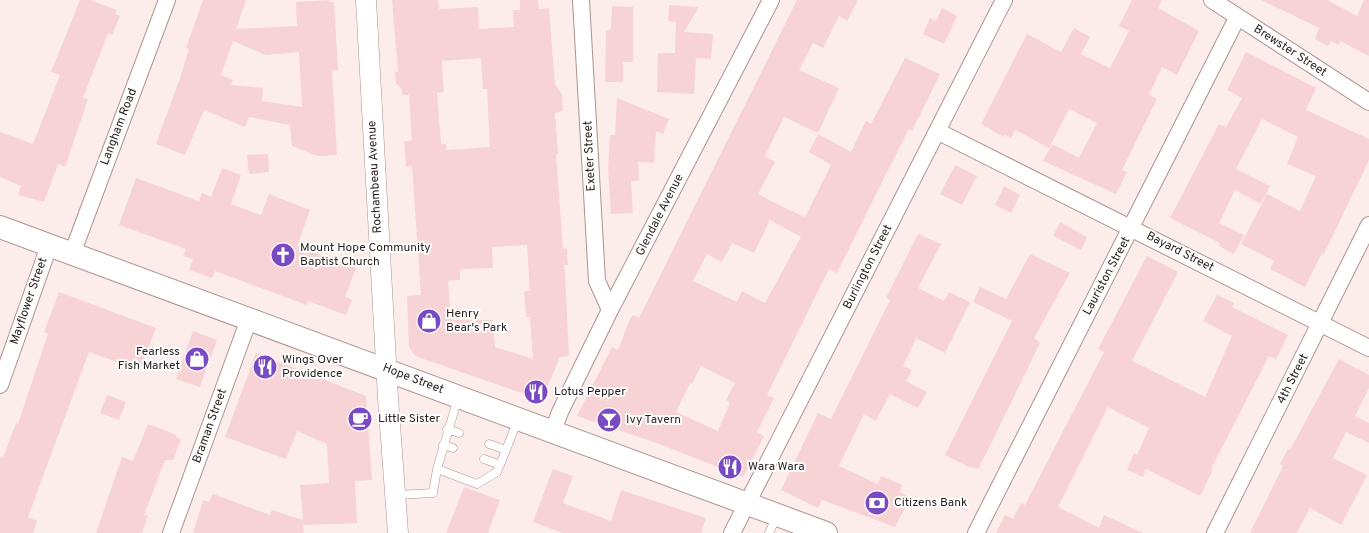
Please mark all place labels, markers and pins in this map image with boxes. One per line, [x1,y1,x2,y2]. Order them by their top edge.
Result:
place label: Mount Hope Community Baptist Church [300,240,431,270]
church icon: Mount Hope Community Baptist Church [270,242,296,268]
place label: Henry Bear's Park [446,306,507,336]
shop icon: Henry Bear's Park [416,308,442,334]
place label: Fearless Fish Market [118,344,180,374]
shop icon: Fearless Fish Market [184,346,210,372]
place label: Wings Over Providence [282,352,344,382]
restaurant icon: Wings Over Providence [252,354,278,380]
restaurant icon: Lotus Pepper [523,379,549,405]
place label: Lotus Pepper [554,384,626,400]
cafe icon: Little Sister [347,406,373,432]
bar icon: Ivy Tavern [596,407,622,433]
place label: Little Sister [378,411,441,427]
place label: Ivy Tavern [626,412,681,428]
restaurant icon: Wara Wara [717,454,743,480]
place label: Wara Wara [748,459,805,475]
bank icon: Citizens Bank [864,490,890,516]
place label: Citizens Bank [894,495,967,511]

